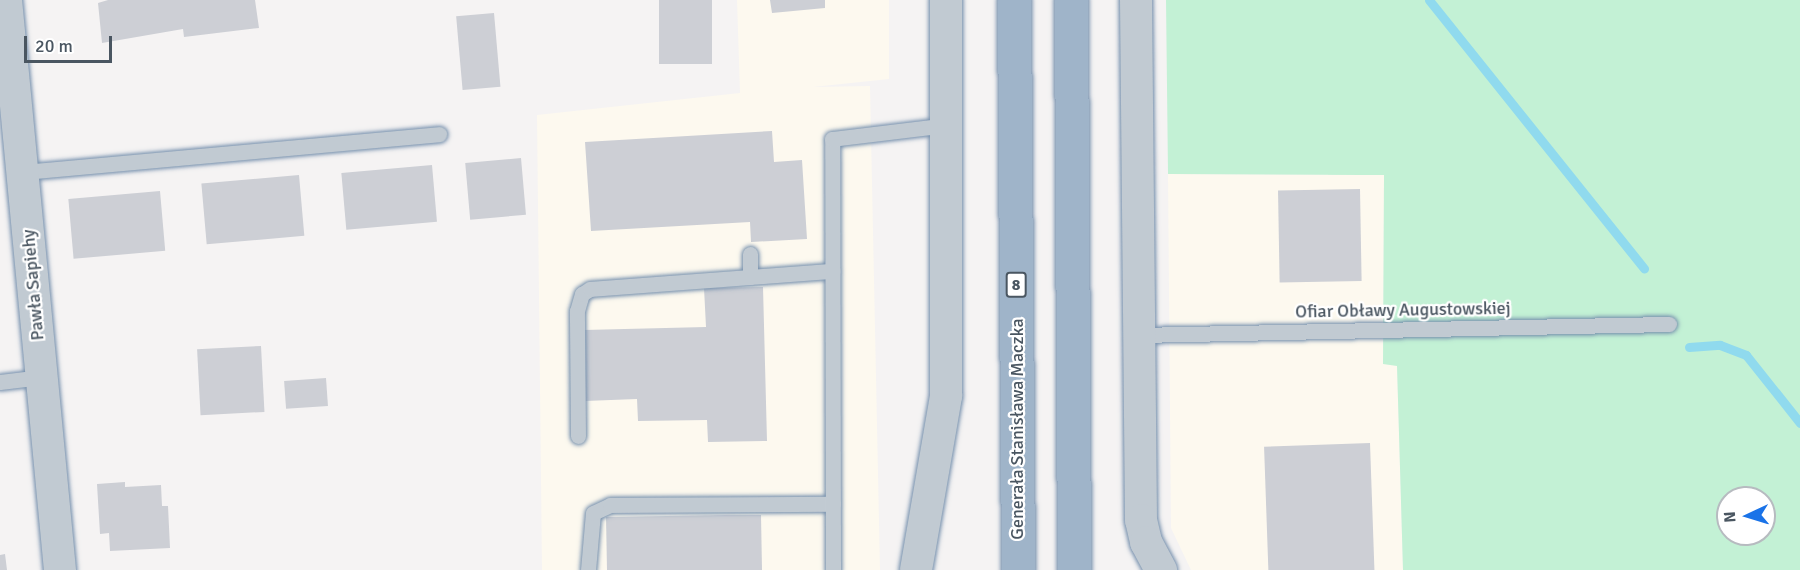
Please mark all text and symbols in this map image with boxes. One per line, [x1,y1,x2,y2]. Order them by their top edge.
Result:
scale bar [27,24,116,62]
text: 20 m [35,35,73,57]
street label: Pawła Sapiehy [17,229,49,341]
road number: 8 [1006,272,1026,298]
street label: Ofiar Obławy Augustowskiej [1295,297,1511,323]
street label: Generała Stanisława Maczka [1006,318,1028,540]
north arrow [1716,486,1776,546]
text: N [1720,511,1740,523]

